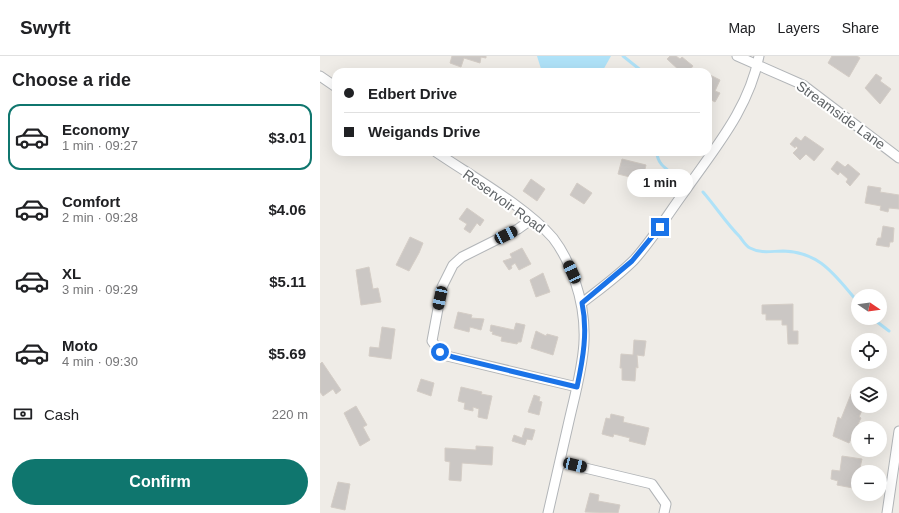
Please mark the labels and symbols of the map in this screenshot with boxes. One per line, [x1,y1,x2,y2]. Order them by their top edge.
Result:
street label: Streamside Lane [793,77,889,153]
street label: Reservoir Road [460,166,548,236]
callout: 1 min [627,169,693,197]
route end [651,218,669,236]
car [493,224,519,246]
car [561,259,583,285]
car [432,285,448,311]
north arrow [851,289,887,325]
route start [431,343,449,361]
car [562,456,588,474]

